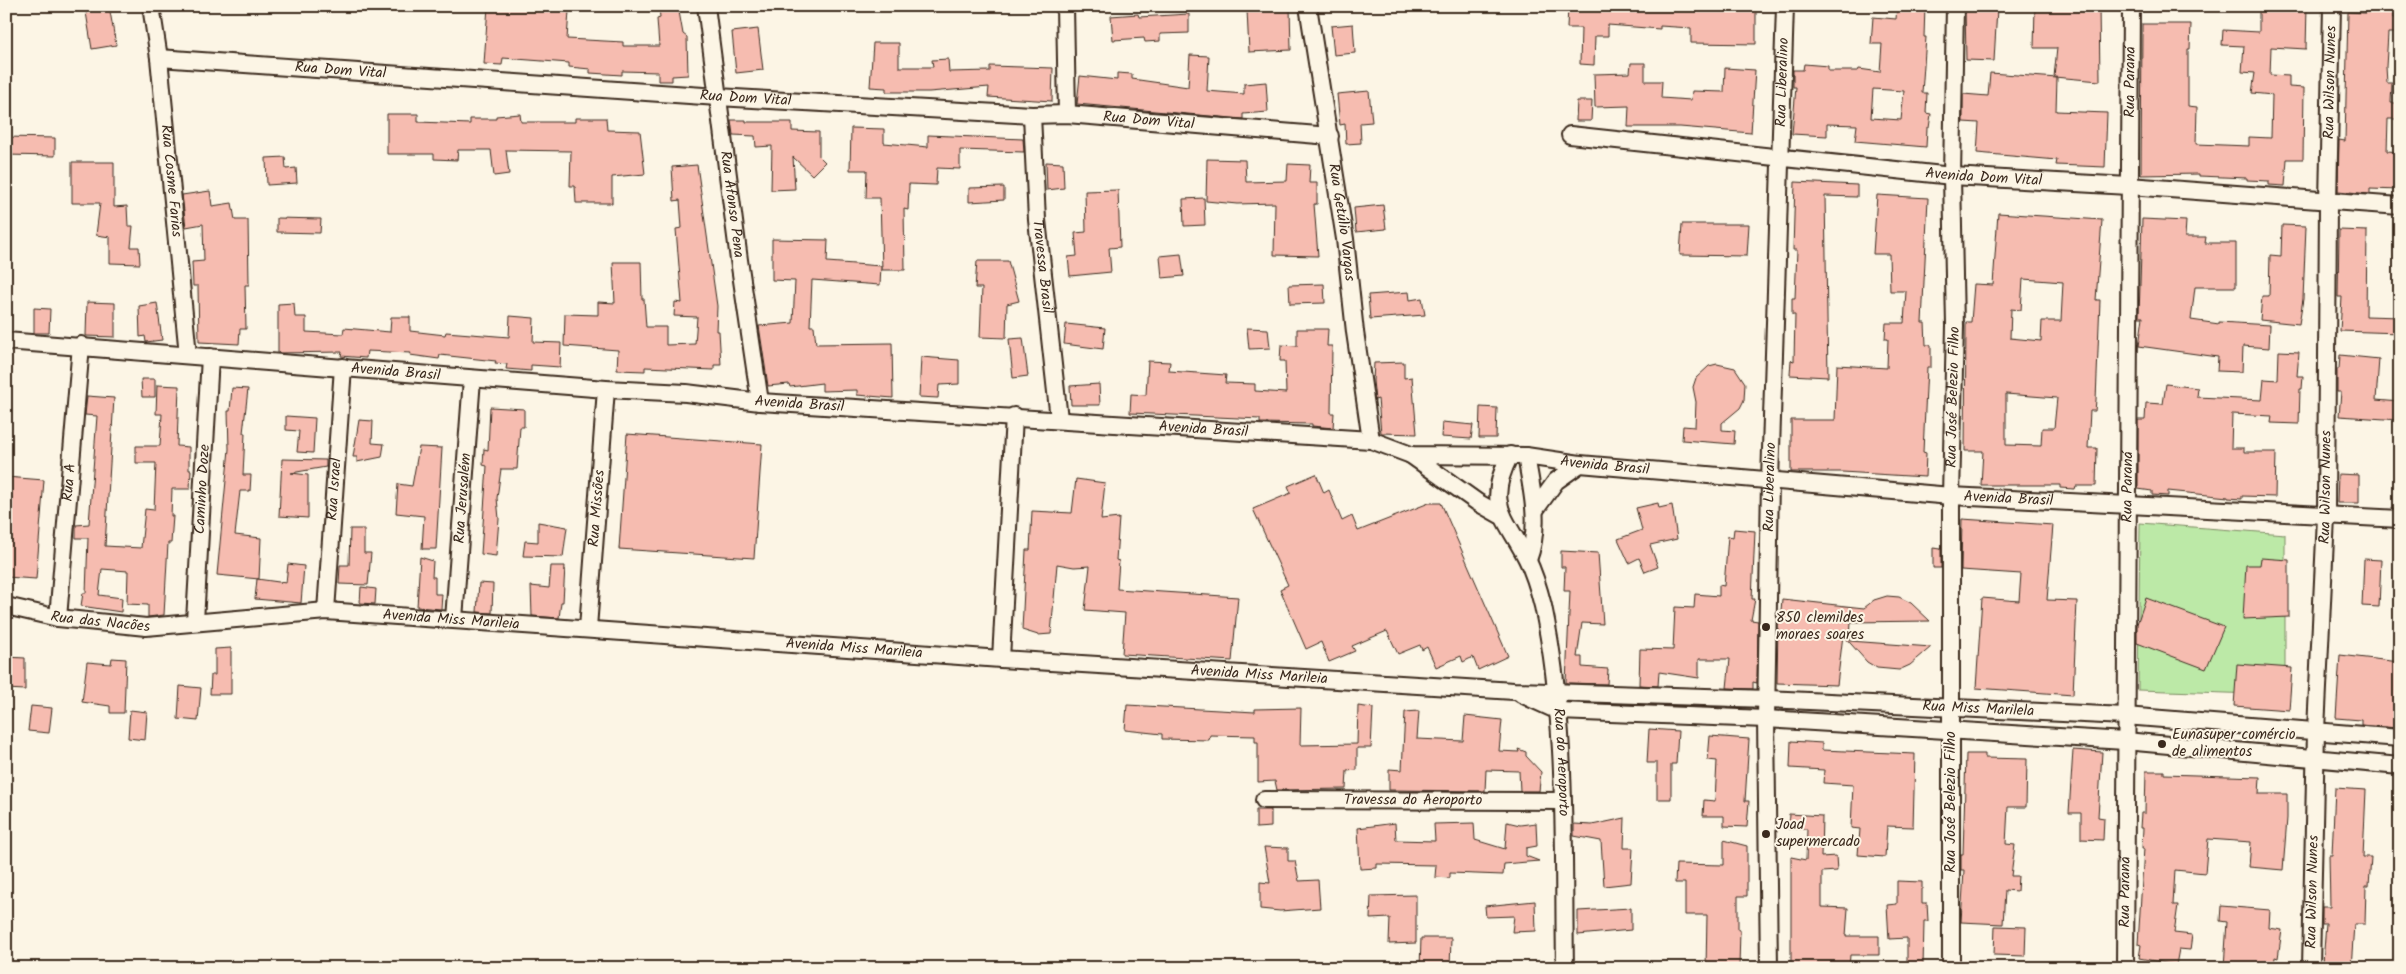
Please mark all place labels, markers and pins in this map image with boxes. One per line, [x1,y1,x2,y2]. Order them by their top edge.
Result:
place label: 850 clemildes moraes soares [1776,606,1865,647]
marker: 850 clemildes moraes soares [1760,621,1772,633]
place label: Eunasuper comércio de alimentos [2172,723,2296,764]
marker: Eunasuper comércio de alimentos [2156,738,2168,750]
place label: Joad supermercado [1776,813,1860,854]
marker: Joad supermercado [1760,828,1772,840]

